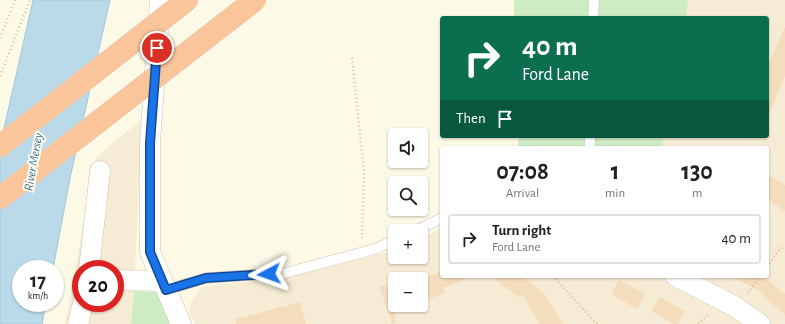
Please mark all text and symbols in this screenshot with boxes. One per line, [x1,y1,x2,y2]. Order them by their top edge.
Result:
pin [140,31,174,65]
icon: right [456,32,508,84]
text: 40 m [522,33,578,61]
icon: arrive [146,37,168,59]
text: Ford Lane [522,66,589,84]
icon: arrive [494,108,516,130]
text: Then [456,111,486,126]
map controls [388,128,428,312]
button: sound [388,128,428,168]
water label: River Mersey [22,131,46,192]
text: 07:08 [496,160,549,184]
text: 1 [611,160,619,184]
text: 130 [681,160,713,184]
button: search [388,176,428,216]
text: Arrival [506,187,539,200]
text: min [605,187,625,200]
text: m [692,187,702,200]
text: Turn right [492,223,551,238]
button: + [388,224,428,264]
icon: right [458,228,480,250]
text: 40 m [721,231,751,246]
text: Ford Lane [492,241,540,254]
position arrow [248,253,290,295]
speed limit sign: 20 [72,260,124,312]
text: 17 [30,271,46,291]
button: − [388,272,428,312]
text: km/h [28,291,48,301]

